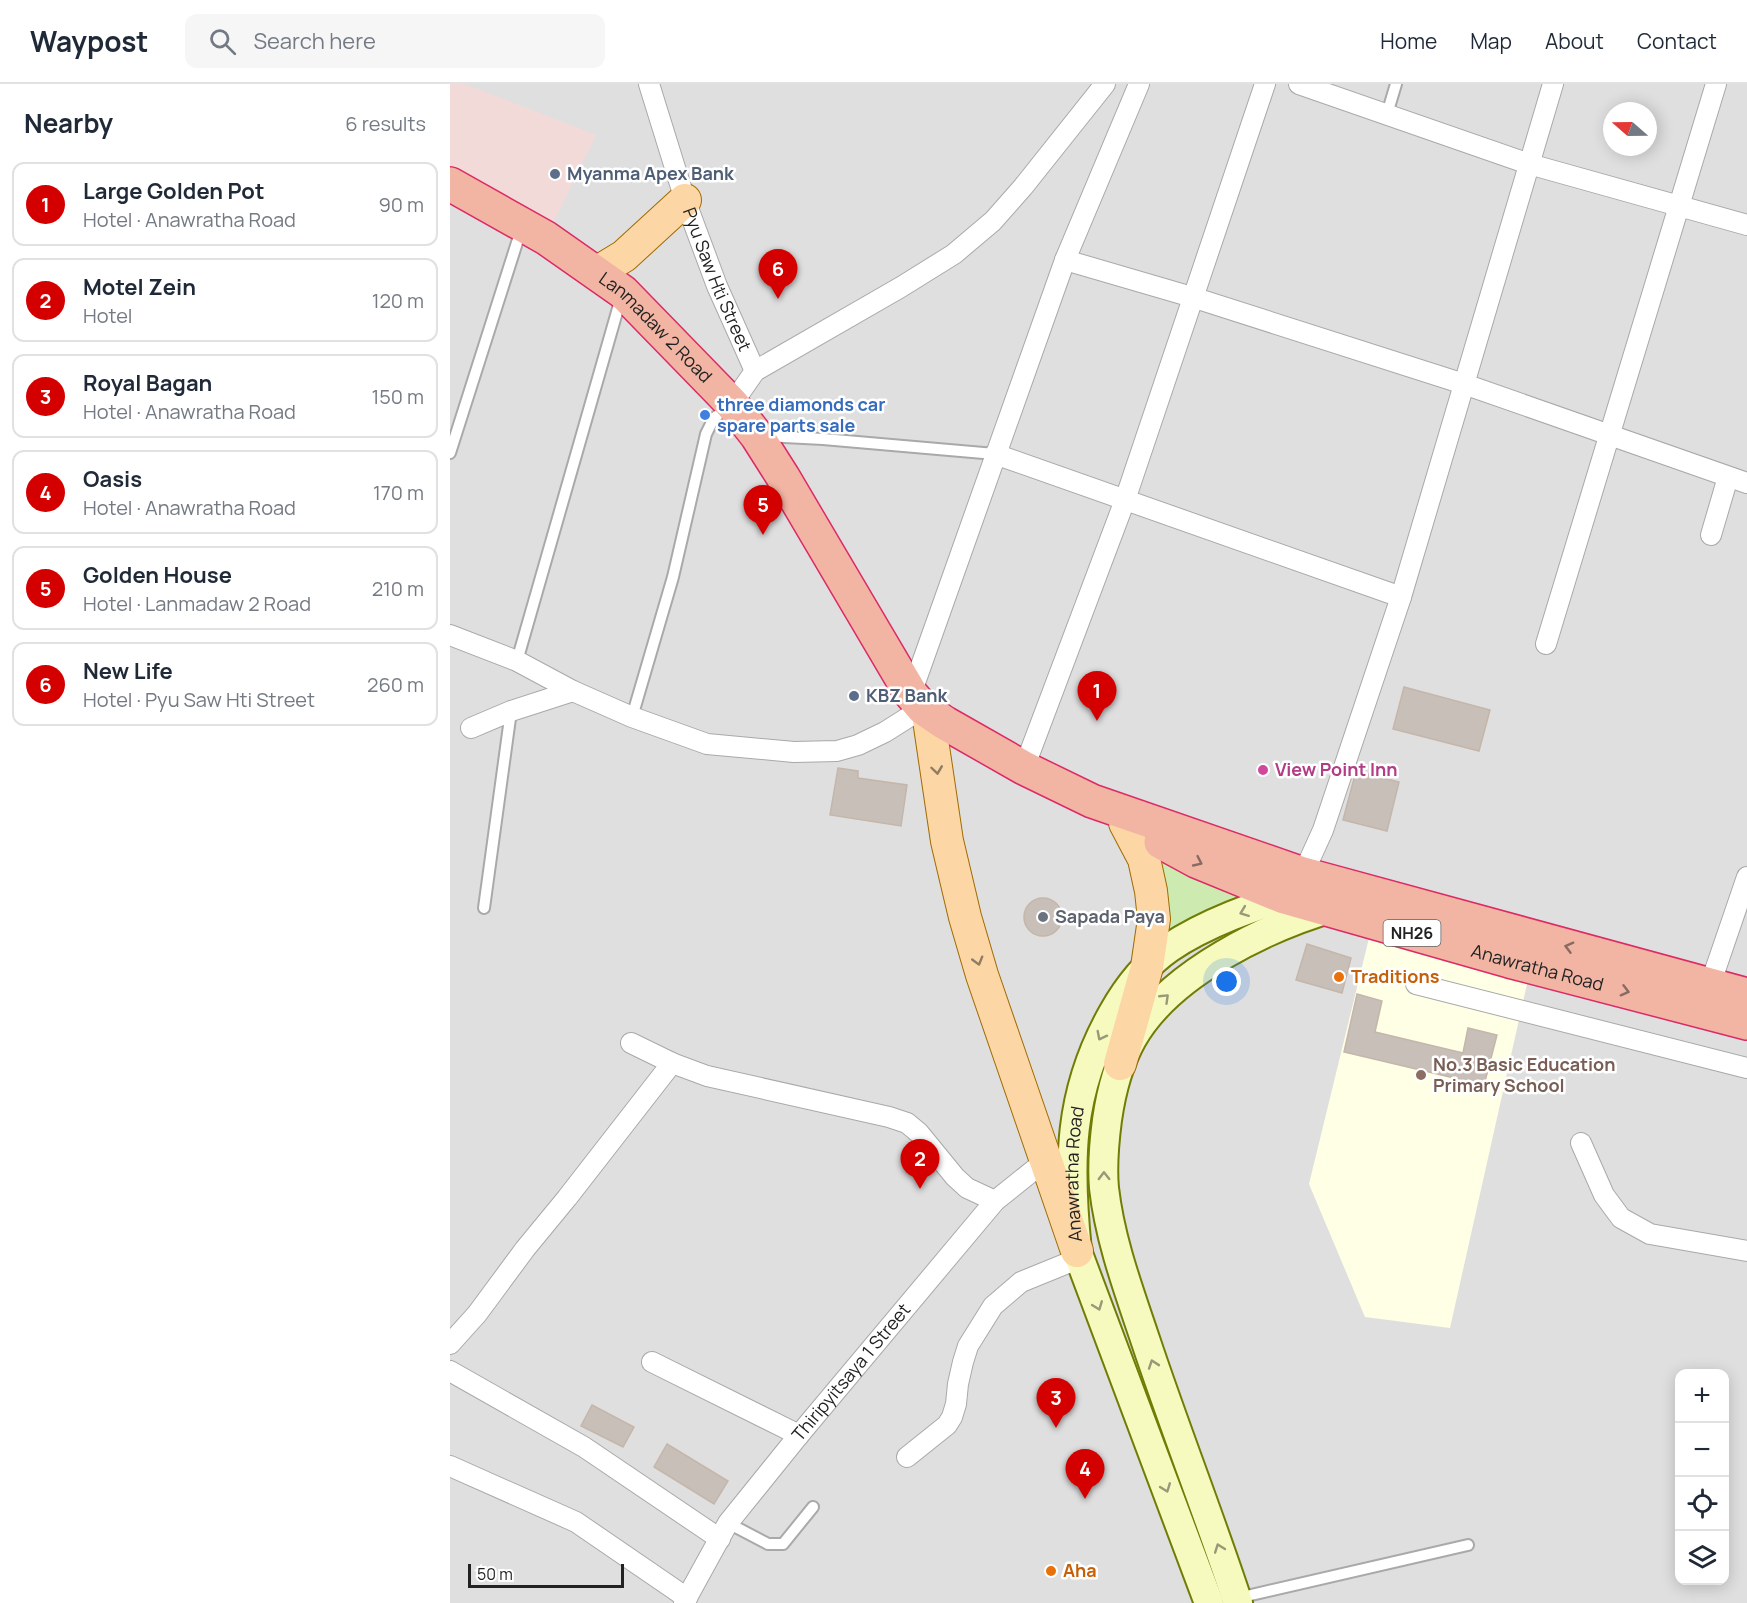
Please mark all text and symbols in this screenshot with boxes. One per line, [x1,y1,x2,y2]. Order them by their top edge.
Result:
search box [185,14,605,68]
text: Waypost [30,22,149,60]
icon: search [206,25,239,58]
text: Search here [254,26,376,56]
text: Home [1380,27,1437,55]
text: Map [1470,27,1512,55]
text: About [1545,27,1604,55]
text: Contact [1637,27,1717,55]
north arrow [1603,102,1657,156]
text: Nearby [24,105,113,141]
text: 6 results [345,110,426,137]
place label: Myanma Apex Bank [567,161,735,185]
marker: Myanma Apex Bank [548,167,562,181]
text: Large Golden Pot [83,176,264,206]
text: 1 [41,191,50,218]
text: 90 m [378,191,424,218]
street label: Pyu Saw Hti Street [678,204,758,355]
text: Hotel · Anawratha Road [83,206,296,233]
pin: 6 [758,250,798,299]
street label: Lanmadaw 2 Road [595,266,718,387]
text: Motel Zein [83,272,196,302]
text: 2 [40,287,51,314]
text: 120 m [372,287,424,314]
text: Hotel [83,302,133,329]
text: Royal Bagan [83,368,212,398]
text: 3 [40,383,51,410]
text: 150 m [371,383,424,410]
place label: three diamonds car spare parts sale [717,392,885,437]
text: Hotel · Anawratha Road [83,398,296,425]
marker: three diamonds car spare parts sale [698,408,712,422]
text: Oasis [83,464,142,494]
text: 4 [39,479,52,506]
text: 170 m [373,479,424,506]
pin: 5 [744,486,782,535]
text: Hotel · Anawratha Road [83,494,296,521]
text: Golden House [83,560,232,590]
text: 5 [40,575,51,602]
text: 210 m [372,575,424,602]
text: Hotel · Lanmadaw 2 Road [83,590,311,617]
text: New Life [83,656,173,686]
text: 6 [39,671,52,698]
text: 260 m [367,671,424,698]
pin: 1 [1078,672,1116,721]
place label: KBZ Bank [866,683,949,707]
text: Hotel · Pyu Saw Hti Street [83,686,315,713]
marker: KBZ Bank [847,689,861,703]
place label: View Point Inn [1275,757,1397,781]
marker: View Point Inn [1256,763,1270,777]
one-way arrow [930,765,943,775]
one-way arrow [1191,854,1202,866]
place label: Sapada Paya [1055,904,1165,928]
one-way arrow [1239,905,1249,918]
marker: Sapada Paya [1036,910,1050,924]
road number: NH26 [1384,920,1440,946]
street label: Anawratha Road [1469,938,1606,996]
one-way arrow [1564,941,1574,954]
one-way arrow [971,955,983,966]
place label: Traditions [1351,964,1440,988]
your location [1212,967,1241,996]
marker: Traditions [1332,970,1346,984]
one-way arrow [1619,984,1630,996]
one-way arrow [1159,994,1169,1005]
one-way arrow [1097,1029,1108,1040]
place label: No.3 Basic Education Primary School [1433,1052,1615,1097]
marker: No.3 Basic Education Primary School [1414,1068,1428,1082]
street label: Anawratha Road [1059,1104,1089,1243]
pin: 2 [900,1140,940,1189]
one-way arrow [1098,1172,1110,1181]
street label: Thiripyitsaya 1 Street [786,1298,915,1446]
one-way arrow [1090,1300,1103,1311]
one-way arrow [1148,1359,1161,1370]
map controls [1675,1369,1729,1585]
button: + [1675,1369,1729,1423]
pin: 3 [1036,1378,1076,1428]
button: − [1675,1423,1729,1477]
pin: 4 [1066,1450,1104,1499]
button: locate [1675,1477,1729,1531]
one-way arrow [1159,1483,1172,1493]
button: layers [1675,1531,1729,1585]
one-way arrow [1213,1543,1226,1554]
place label: Aha [1063,1558,1097,1582]
scale bar [468,1561,624,1588]
text: 50 m [477,1563,513,1585]
marker: Aha [1044,1564,1058,1578]

